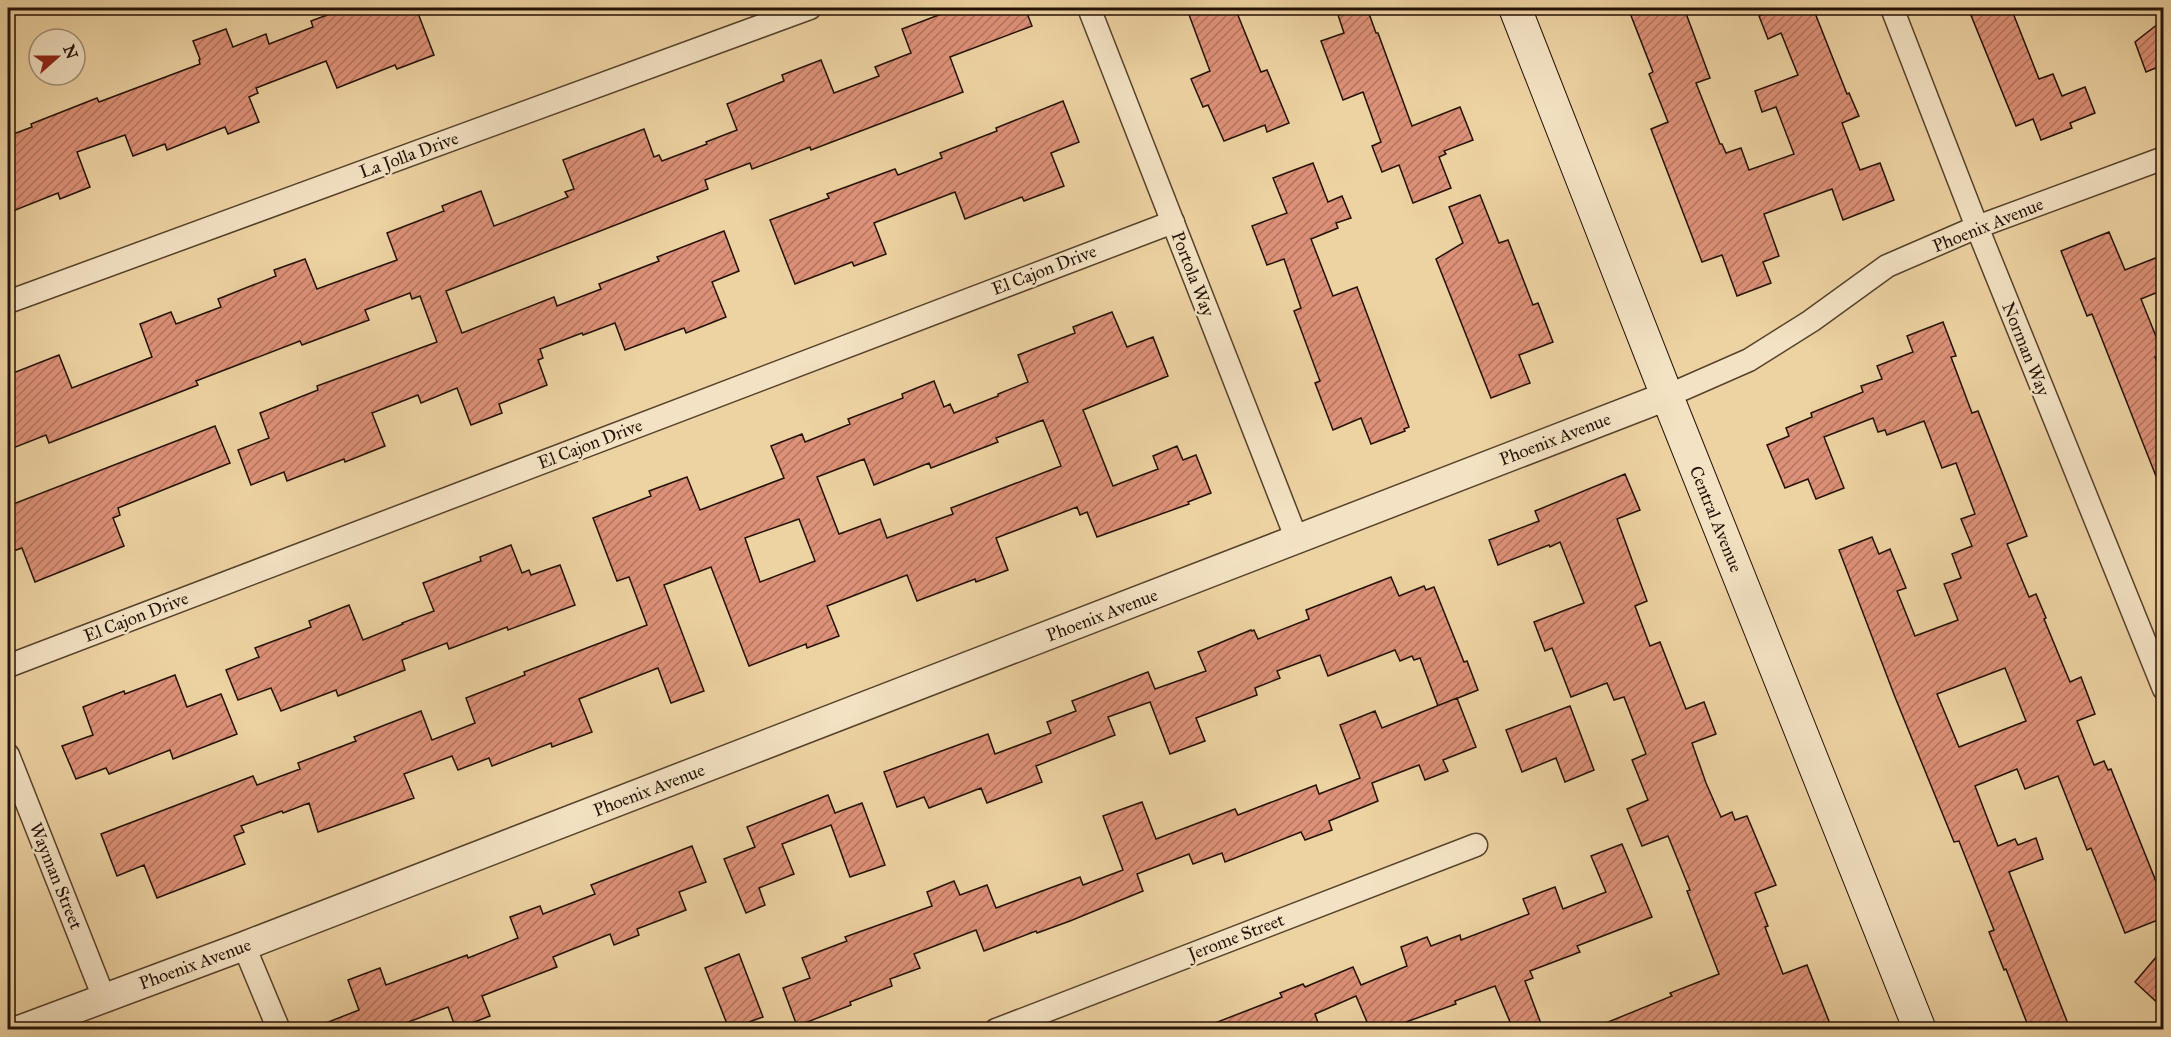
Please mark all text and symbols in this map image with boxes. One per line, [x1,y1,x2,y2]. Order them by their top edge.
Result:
north arrow [27,27,87,87]
text: N [59,42,82,62]
street label: La Jolla Drive [357,127,462,184]
street label: Phoenix Avenue [1929,193,2047,257]
street label: Portola Way [1167,228,1220,320]
street label: El Cajon Drive [989,240,1099,300]
street label: Norman Way [1997,299,2055,400]
street label: Phoenix Avenue [1496,408,1614,470]
street label: El Cajon Drive [535,414,645,474]
street label: Central Avenue [1685,463,1747,575]
street label: Phoenix Avenue [1043,584,1161,646]
street label: El Cajon Drive [81,587,191,647]
street label: Phoenix Avenue [590,759,708,821]
street label: Wayman Street [25,819,88,933]
street label: Jerome Street [1183,908,1288,967]
street label: Phoenix Avenue [136,934,254,994]

